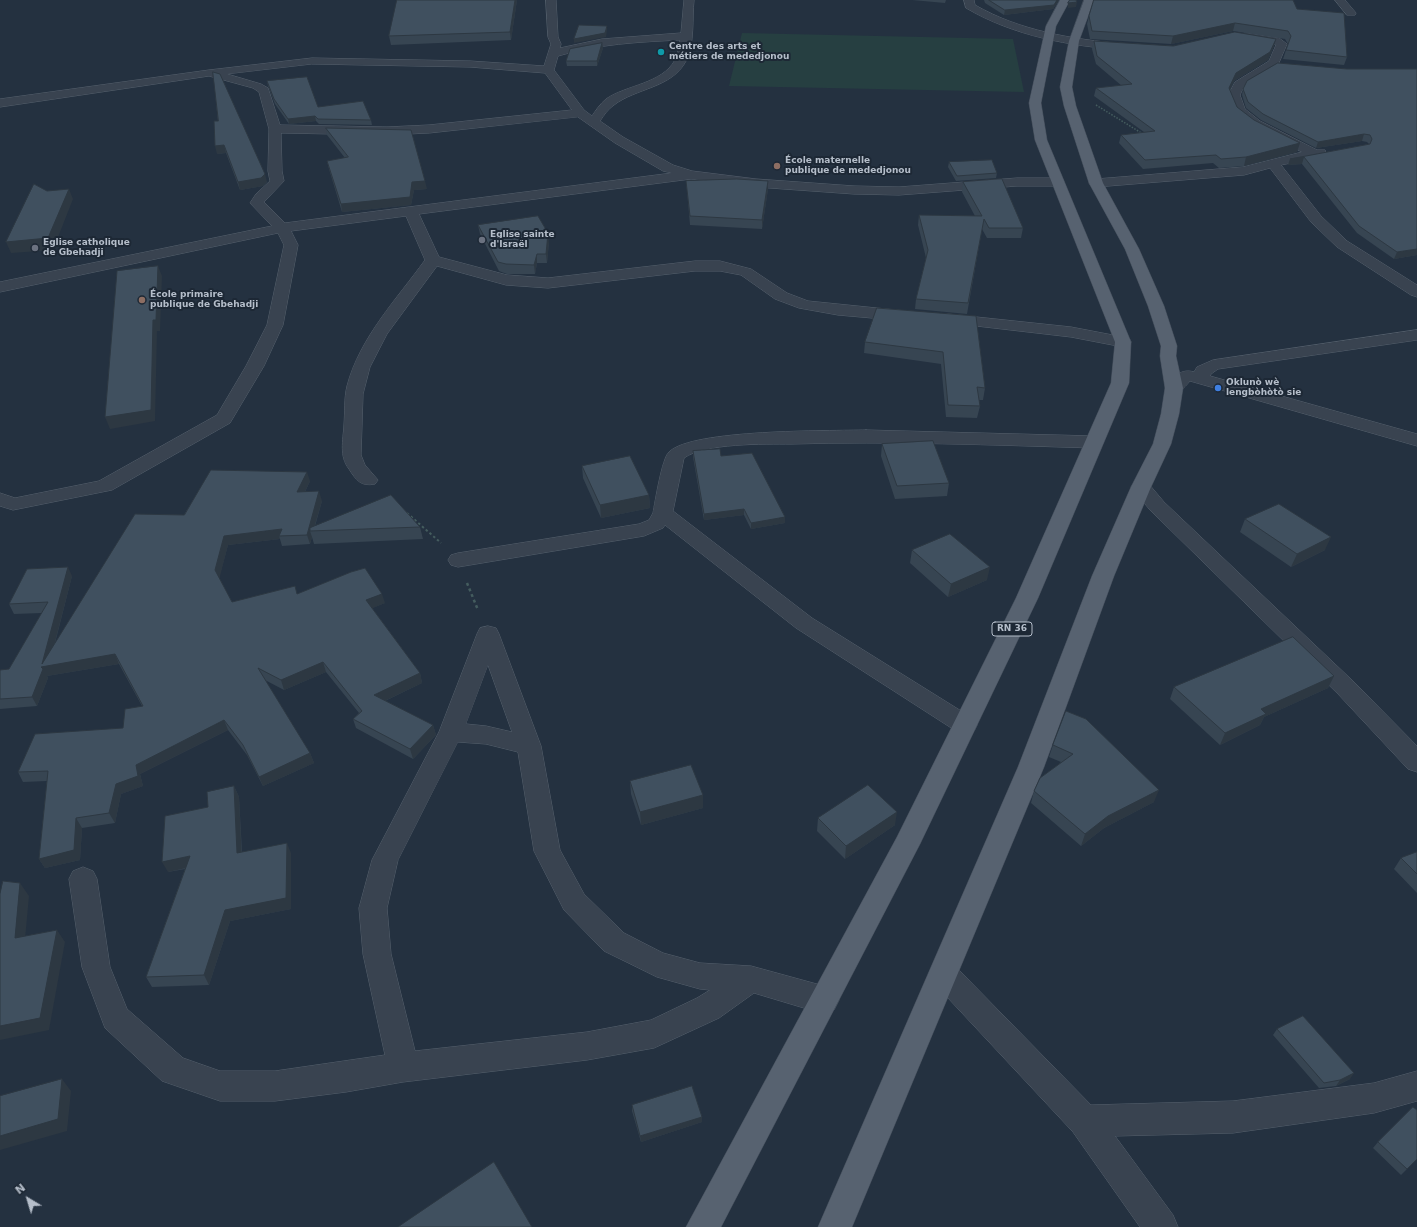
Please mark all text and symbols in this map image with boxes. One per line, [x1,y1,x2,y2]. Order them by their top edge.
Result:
place label: Centre des arts et métiers de mededjonou [669,42,789,63]
marker: Centre des arts et métiers de mededjonou [656,47,666,57]
place label: École maternelle publique de mededjonou [785,156,911,177]
marker: École maternelle publique de mededjonou [772,161,782,171]
place label: Eglise sainte d'Israël [490,230,555,251]
marker: Eglise sainte d'Israël [477,235,487,245]
place label: Eglise catholique de Gbehadji [43,238,130,259]
marker: Eglise catholique de Gbehadji [30,243,40,253]
place label: École primaire publique de Gbehadji [150,290,258,311]
marker: École primaire publique de Gbehadji [137,295,147,305]
place label: Oklunò wè lengbòhòtò sie [1226,378,1301,399]
marker: Oklunò wè lengbòhòtò sie [1213,383,1223,393]
road number: RN 36 [992,622,1032,636]
north arrow [8,1179,48,1219]
text: N [13,1181,28,1197]

